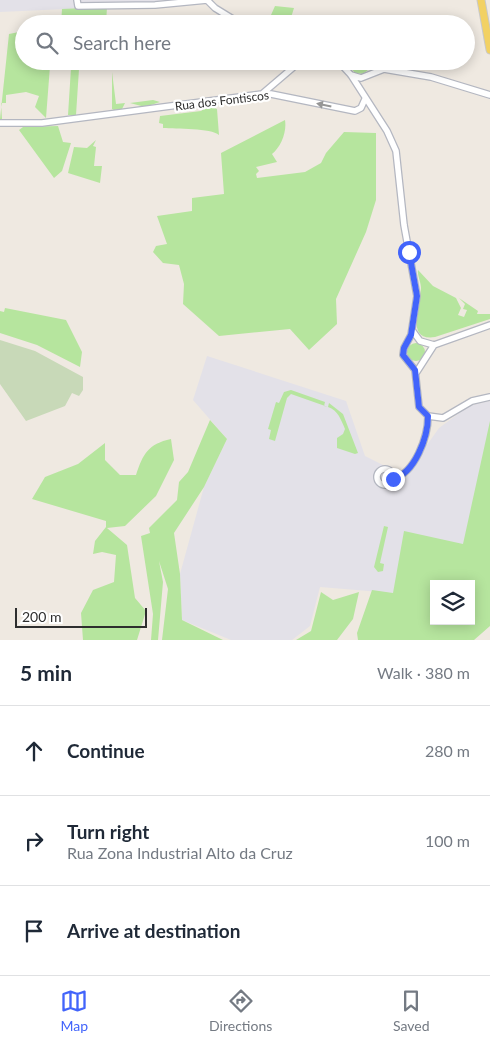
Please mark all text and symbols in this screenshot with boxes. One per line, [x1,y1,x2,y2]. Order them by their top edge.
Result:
search box [15,15,475,70]
icon: search [33,29,61,57]
text: Search here [73,31,171,54]
street label: Rua dos Fontiscos [174,87,270,114]
one-way arrow [316,101,331,109]
route start [398,241,421,264]
route end [382,468,405,491]
map controls [430,580,475,625]
button: layers [430,580,475,625]
scale bar [15,605,148,628]
text: 200 m [22,608,61,625]
text: 5 min [20,660,72,685]
text: Walk · 380 m [377,663,470,682]
icon: ahead [20,737,48,765]
text: Continue [67,739,145,762]
text: 280 m [425,741,470,760]
text: Turn right [67,820,149,843]
icon: right [20,827,48,855]
text: 100 m [425,831,470,850]
text: Rua Zona Industrial Alto da Cruz [67,843,293,862]
icon: arrive [20,917,48,945]
text: Arrive at destination [67,919,240,942]
tab: Map [60,987,88,1034]
tab: Directions [209,987,272,1034]
tab: Saved [393,987,430,1034]

